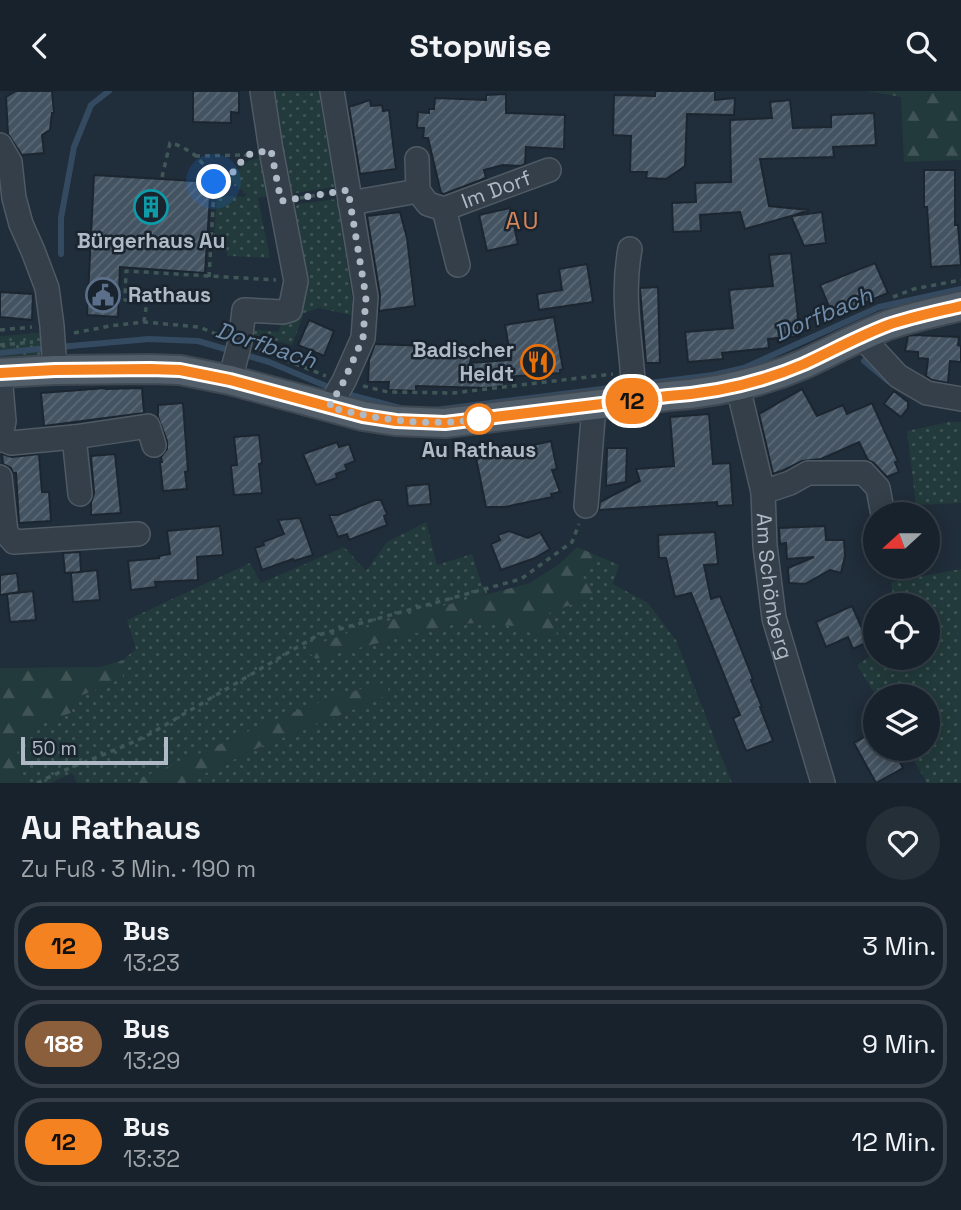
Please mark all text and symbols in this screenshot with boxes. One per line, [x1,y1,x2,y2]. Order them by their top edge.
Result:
text: Stopwise [409,26,552,66]
icon: back [21,27,59,65]
icon: search [902,27,940,65]
your location [196,164,231,199]
street label: Im Dorf [457,164,535,214]
building icon: Bürgerhaus Au [132,188,170,226]
district label: AU [506,205,540,236]
place label: Bürgerhaus Au [77,227,225,254]
public building icon: Rathaus [84,276,122,314]
water label: Dorfbach [769,280,877,348]
place label: Rathaus [128,281,211,308]
water label: Dorfbach [212,315,321,376]
place label: Badischer Heldt [412,336,514,387]
restaurant icon: Badischer Heldt [519,343,557,381]
line badge: 12 [600,378,664,424]
text: 12 [619,385,645,416]
marker: Au Rathaus [464,404,494,434]
place label: Au Rathaus [422,436,536,463]
north arrow [863,502,940,579]
map controls [863,502,940,761]
street label: Am Schönberg [751,513,799,662]
button: locate [863,593,940,670]
button: layers [863,684,940,761]
scale bar [21,734,168,766]
text: 50 m [32,736,77,761]
button: heart [866,806,940,880]
text: Au Rathaus [21,807,201,849]
text: Zu Fuß · 3 Min. · 190 m [21,854,256,884]
text: Bus [123,914,170,948]
text: 3 Min. [862,929,936,963]
text: 12 [51,930,76,961]
text: 13:23 [123,948,180,978]
text: Bus [123,1012,170,1046]
text: 9 Min. [862,1027,936,1061]
text: 188 [44,1028,83,1059]
text: 13:29 [123,1046,180,1076]
text: Bus [123,1110,170,1144]
text: 12 Min. [851,1125,936,1159]
text: 12 [51,1126,76,1157]
text: 13:32 [123,1144,180,1174]

